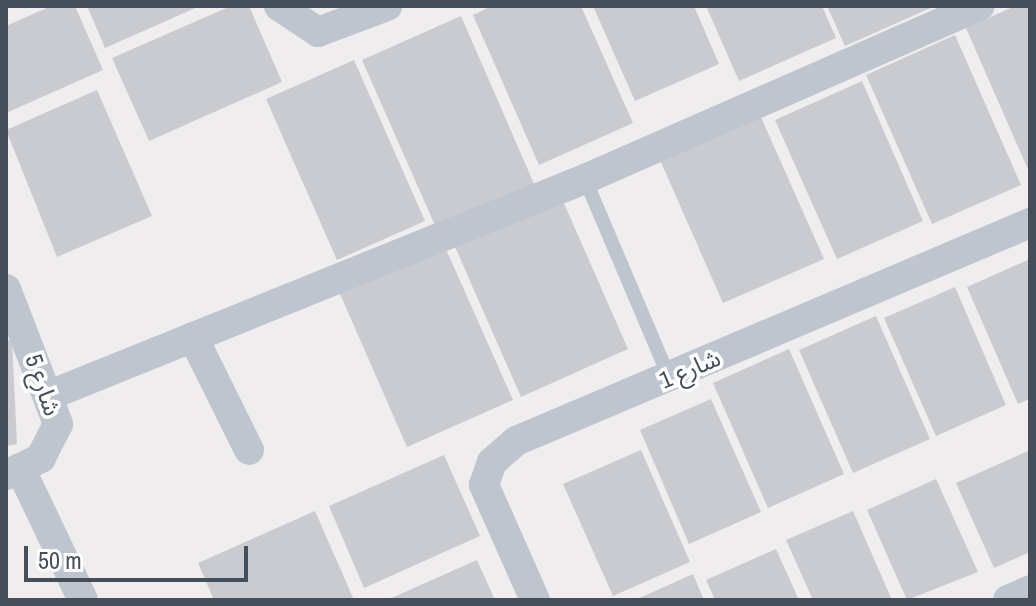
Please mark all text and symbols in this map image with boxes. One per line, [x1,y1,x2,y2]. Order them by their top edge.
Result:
street label: شارع 1 [655,343,725,395]
street label: شارع 5 [19,350,67,420]
scale bar [28,530,252,580]
text: 50 m [38,544,82,576]

